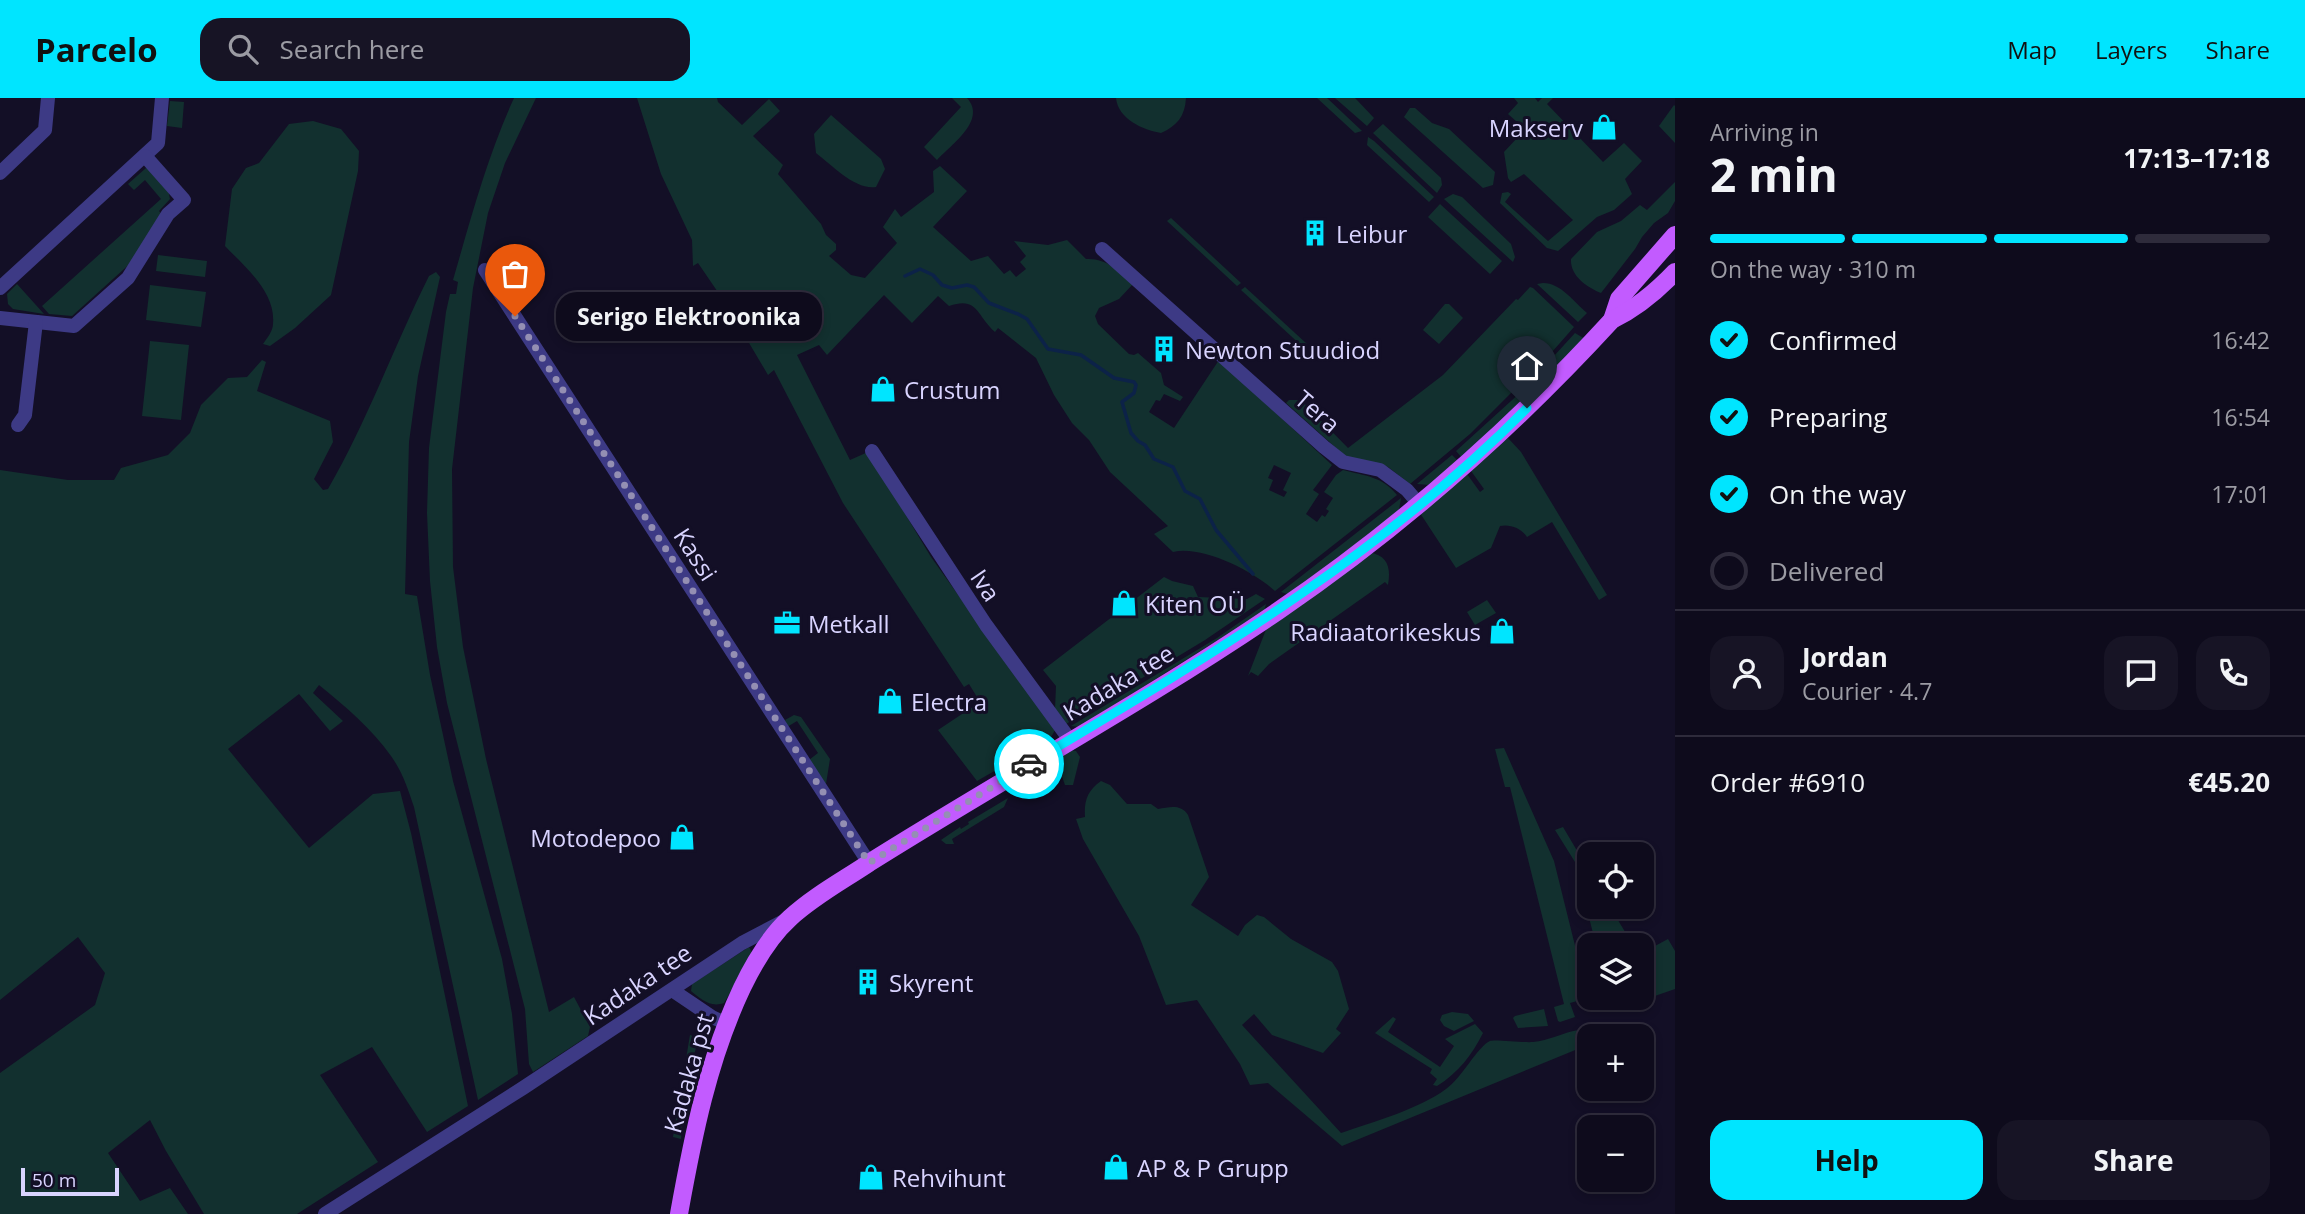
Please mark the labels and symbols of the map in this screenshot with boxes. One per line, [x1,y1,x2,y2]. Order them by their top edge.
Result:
place label: Makserv [1489,111,1583,144]
shop icon: Makserv [1589,112,1619,142]
place label: Leibur [1336,217,1407,250]
building icon: Leibur [1300,218,1330,248]
pin [485,244,545,316]
callout: Serigo Elektroonika [557,292,823,340]
place label: Newton Stuudiod [1185,333,1380,366]
building icon: Newton Stuudiod [1149,334,1179,364]
pin [1497,336,1557,408]
place label: Crustum [904,373,1001,406]
shop icon: Crustum [868,374,898,404]
street label: Tera [1288,382,1348,440]
street label: Kassi [667,521,725,587]
street label: Iva [963,562,1009,608]
place label: Kiten OÜ [1145,587,1245,620]
shop icon: Kiten OÜ [1109,588,1139,618]
place label: Metkall [808,607,890,640]
office icon: Metkall [772,608,802,638]
place label: Radiaatorikeskus [1290,615,1481,648]
shop icon: Radiaatorikeskus [1487,616,1517,646]
street label: Kadaka tee [1056,636,1180,728]
place label: Electra [911,685,987,718]
shop icon: Electra [875,686,905,716]
courier [994,729,1064,799]
place label: Motodepoo [530,821,661,854]
shop icon: Motodepoo [667,822,697,852]
street label: Kadaka tee [576,936,698,1032]
place label: Skyrent [889,966,973,999]
building icon: Skyrent [853,967,883,997]
street label: Kadaka pst [655,1009,721,1137]
place label: AP & P Grupp [1137,1151,1289,1184]
shop icon: AP & P Grupp [1101,1152,1131,1182]
place label: Rehvihunt [892,1161,1006,1194]
shop icon: Rehvihunt [856,1162,886,1192]
scale bar [21,1165,119,1197]

